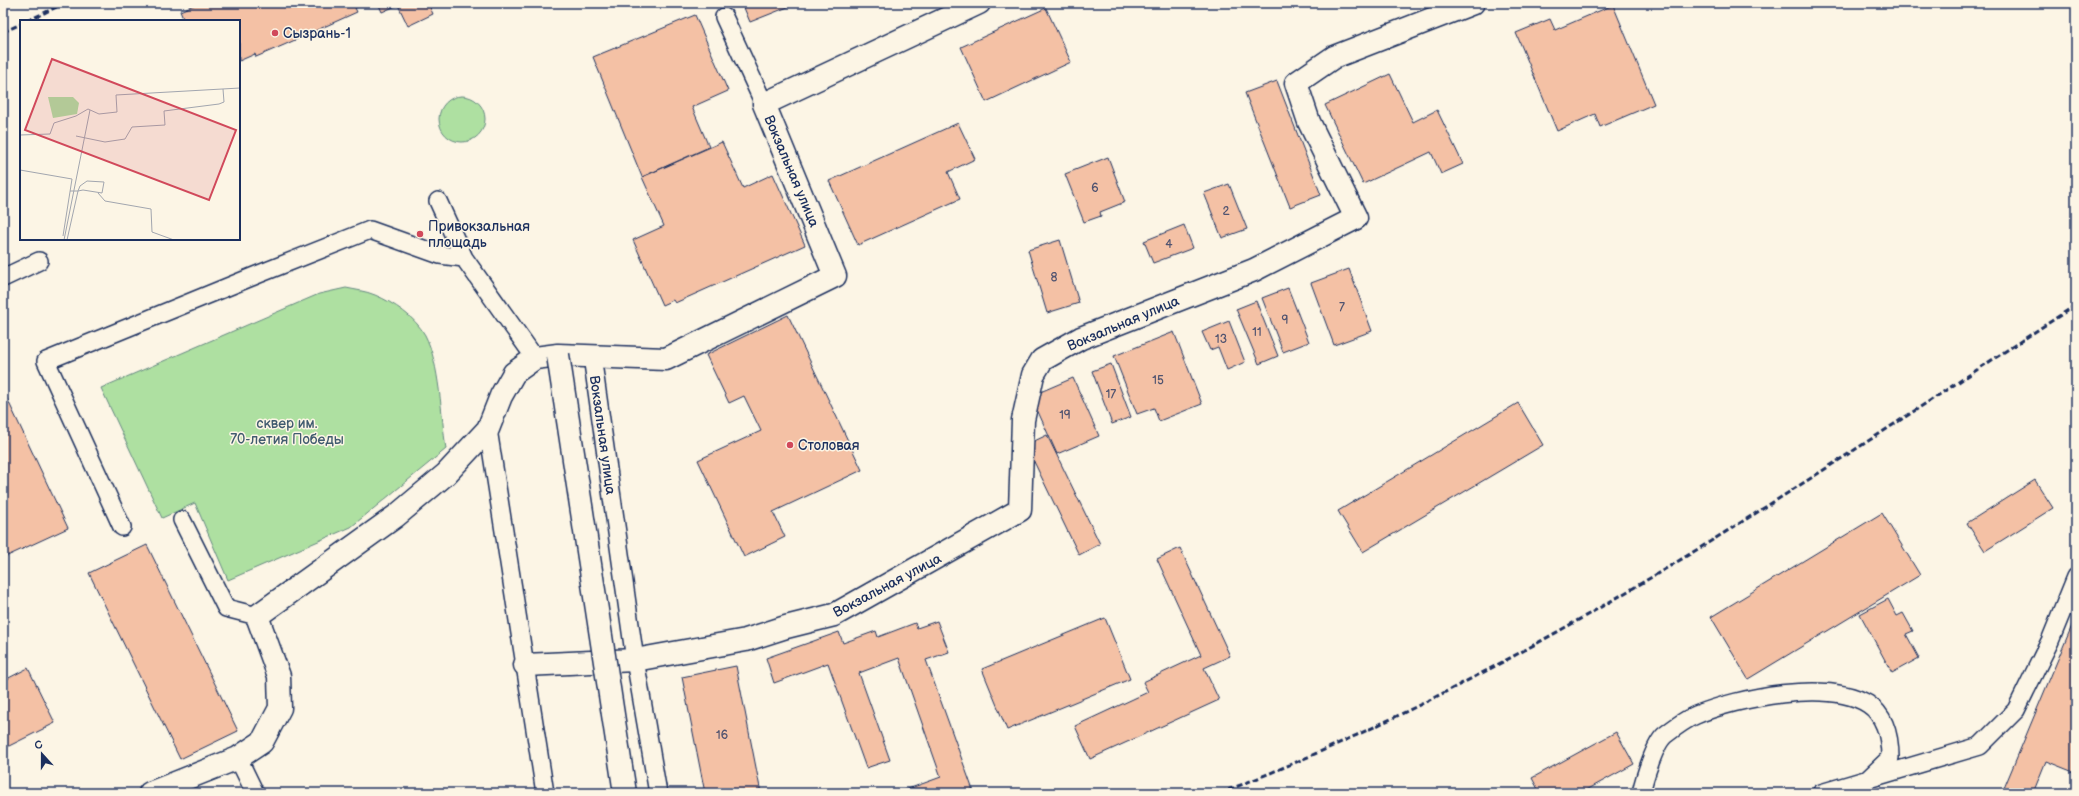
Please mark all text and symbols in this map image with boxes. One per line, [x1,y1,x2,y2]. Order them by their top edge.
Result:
inset map [20,20,240,240]
place label: Сызрань-1 [283,25,351,42]
marker: Сызрань-1 [270,28,280,38]
street label: Вокзальная улица [760,113,823,230]
house number: 6 [1091,181,1099,196]
house number: 2 [1222,204,1230,219]
place label: Привокзальная площадь [428,218,530,251]
marker: Привокзальная площадь [415,229,425,239]
house number: 4 [1165,237,1173,252]
house number: 8 [1051,270,1058,285]
street label: Вокзальная улица [1065,292,1182,355]
house number: 7 [1339,300,1345,315]
house number: 9 [1282,313,1289,328]
house number: 11 [1252,325,1262,340]
house number: 13 [1215,332,1227,347]
house number: 15 [1152,373,1164,388]
street label: Вокзальная улица [586,374,619,496]
house number: 17 [1106,387,1116,402]
house number: 19 [1059,408,1071,423]
park label: сквер им. 70-летия Победы [230,415,344,448]
place label: Столовая [798,437,860,454]
marker: Столовая [785,440,795,450]
street label: Вокзальная улица [830,549,945,621]
house number: 16 [716,728,728,743]
north arrow [22,734,62,774]
text: С [33,738,45,753]

